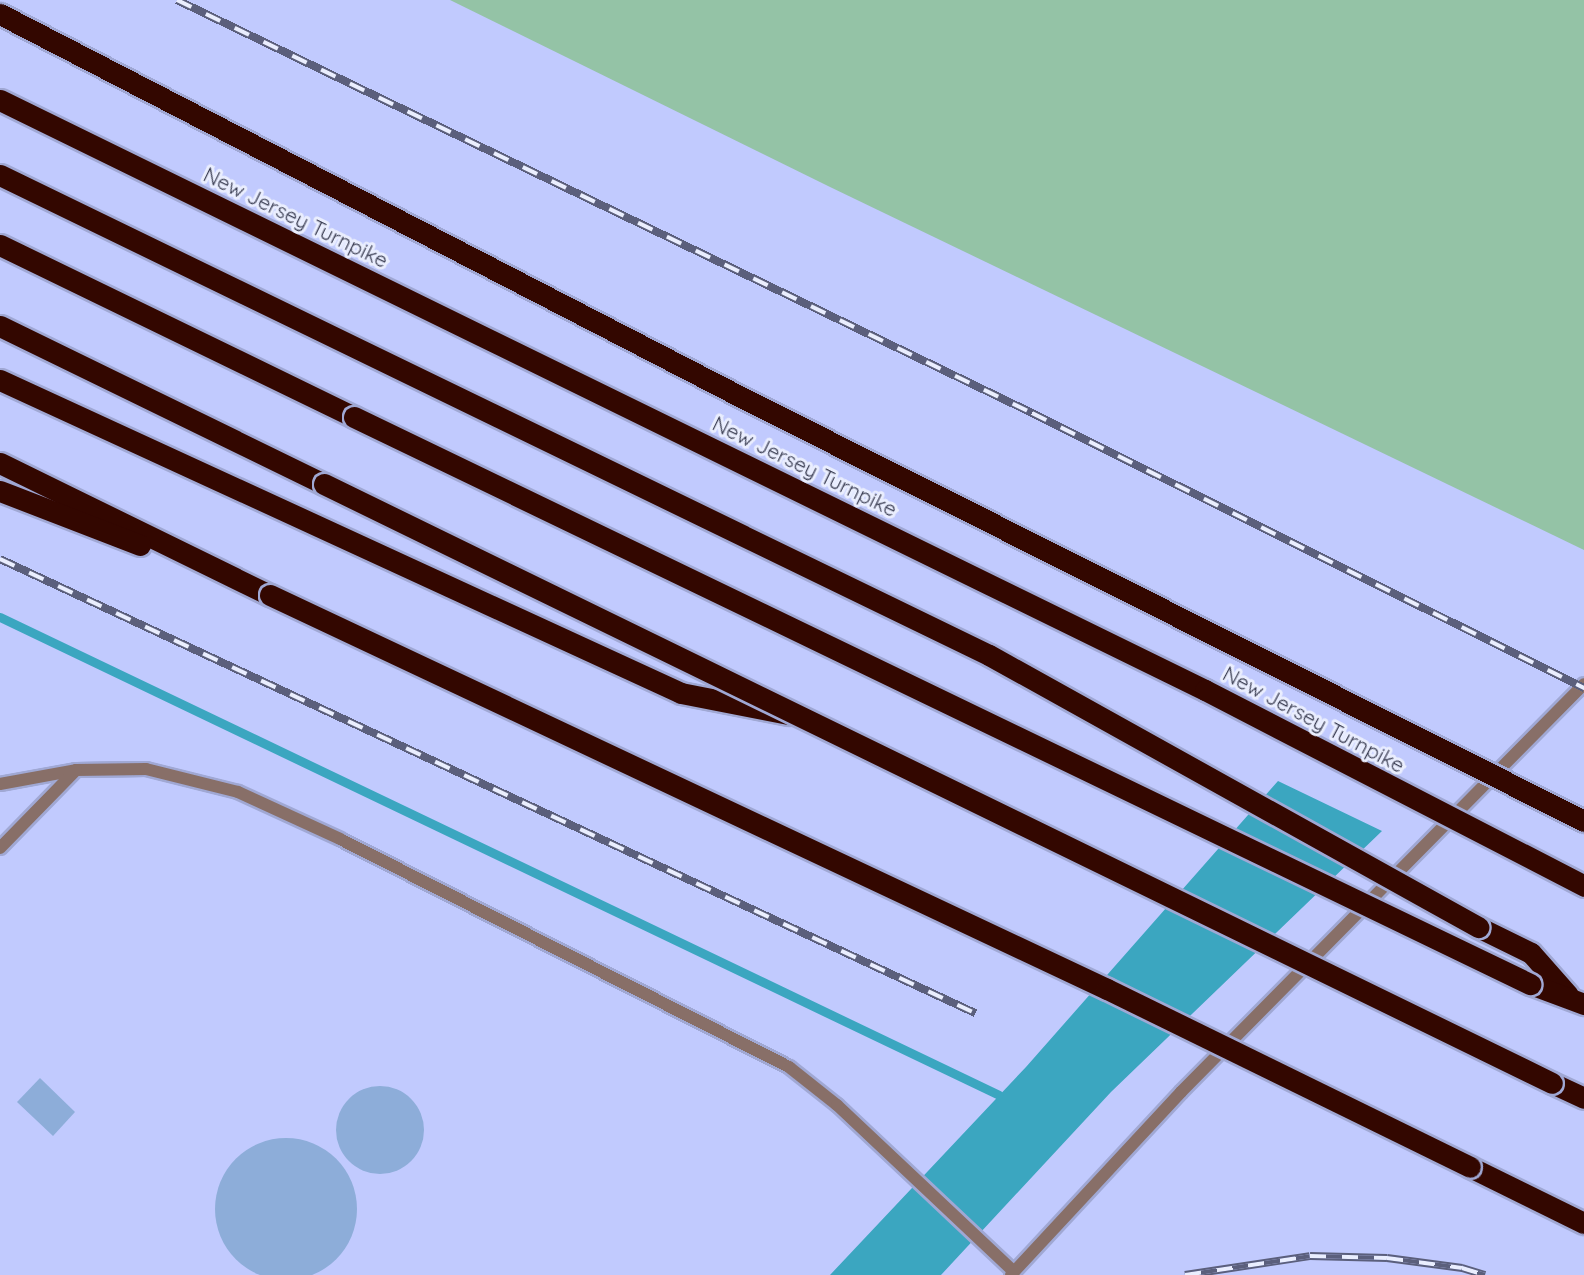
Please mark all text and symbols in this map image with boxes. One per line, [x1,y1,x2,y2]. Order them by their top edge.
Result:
street label: New Jersey Turnpike [200,161,392,273]
street label: New Jersey Turnpike [709,410,901,522]
street label: New Jersey Turnpike [1219,660,1409,778]

